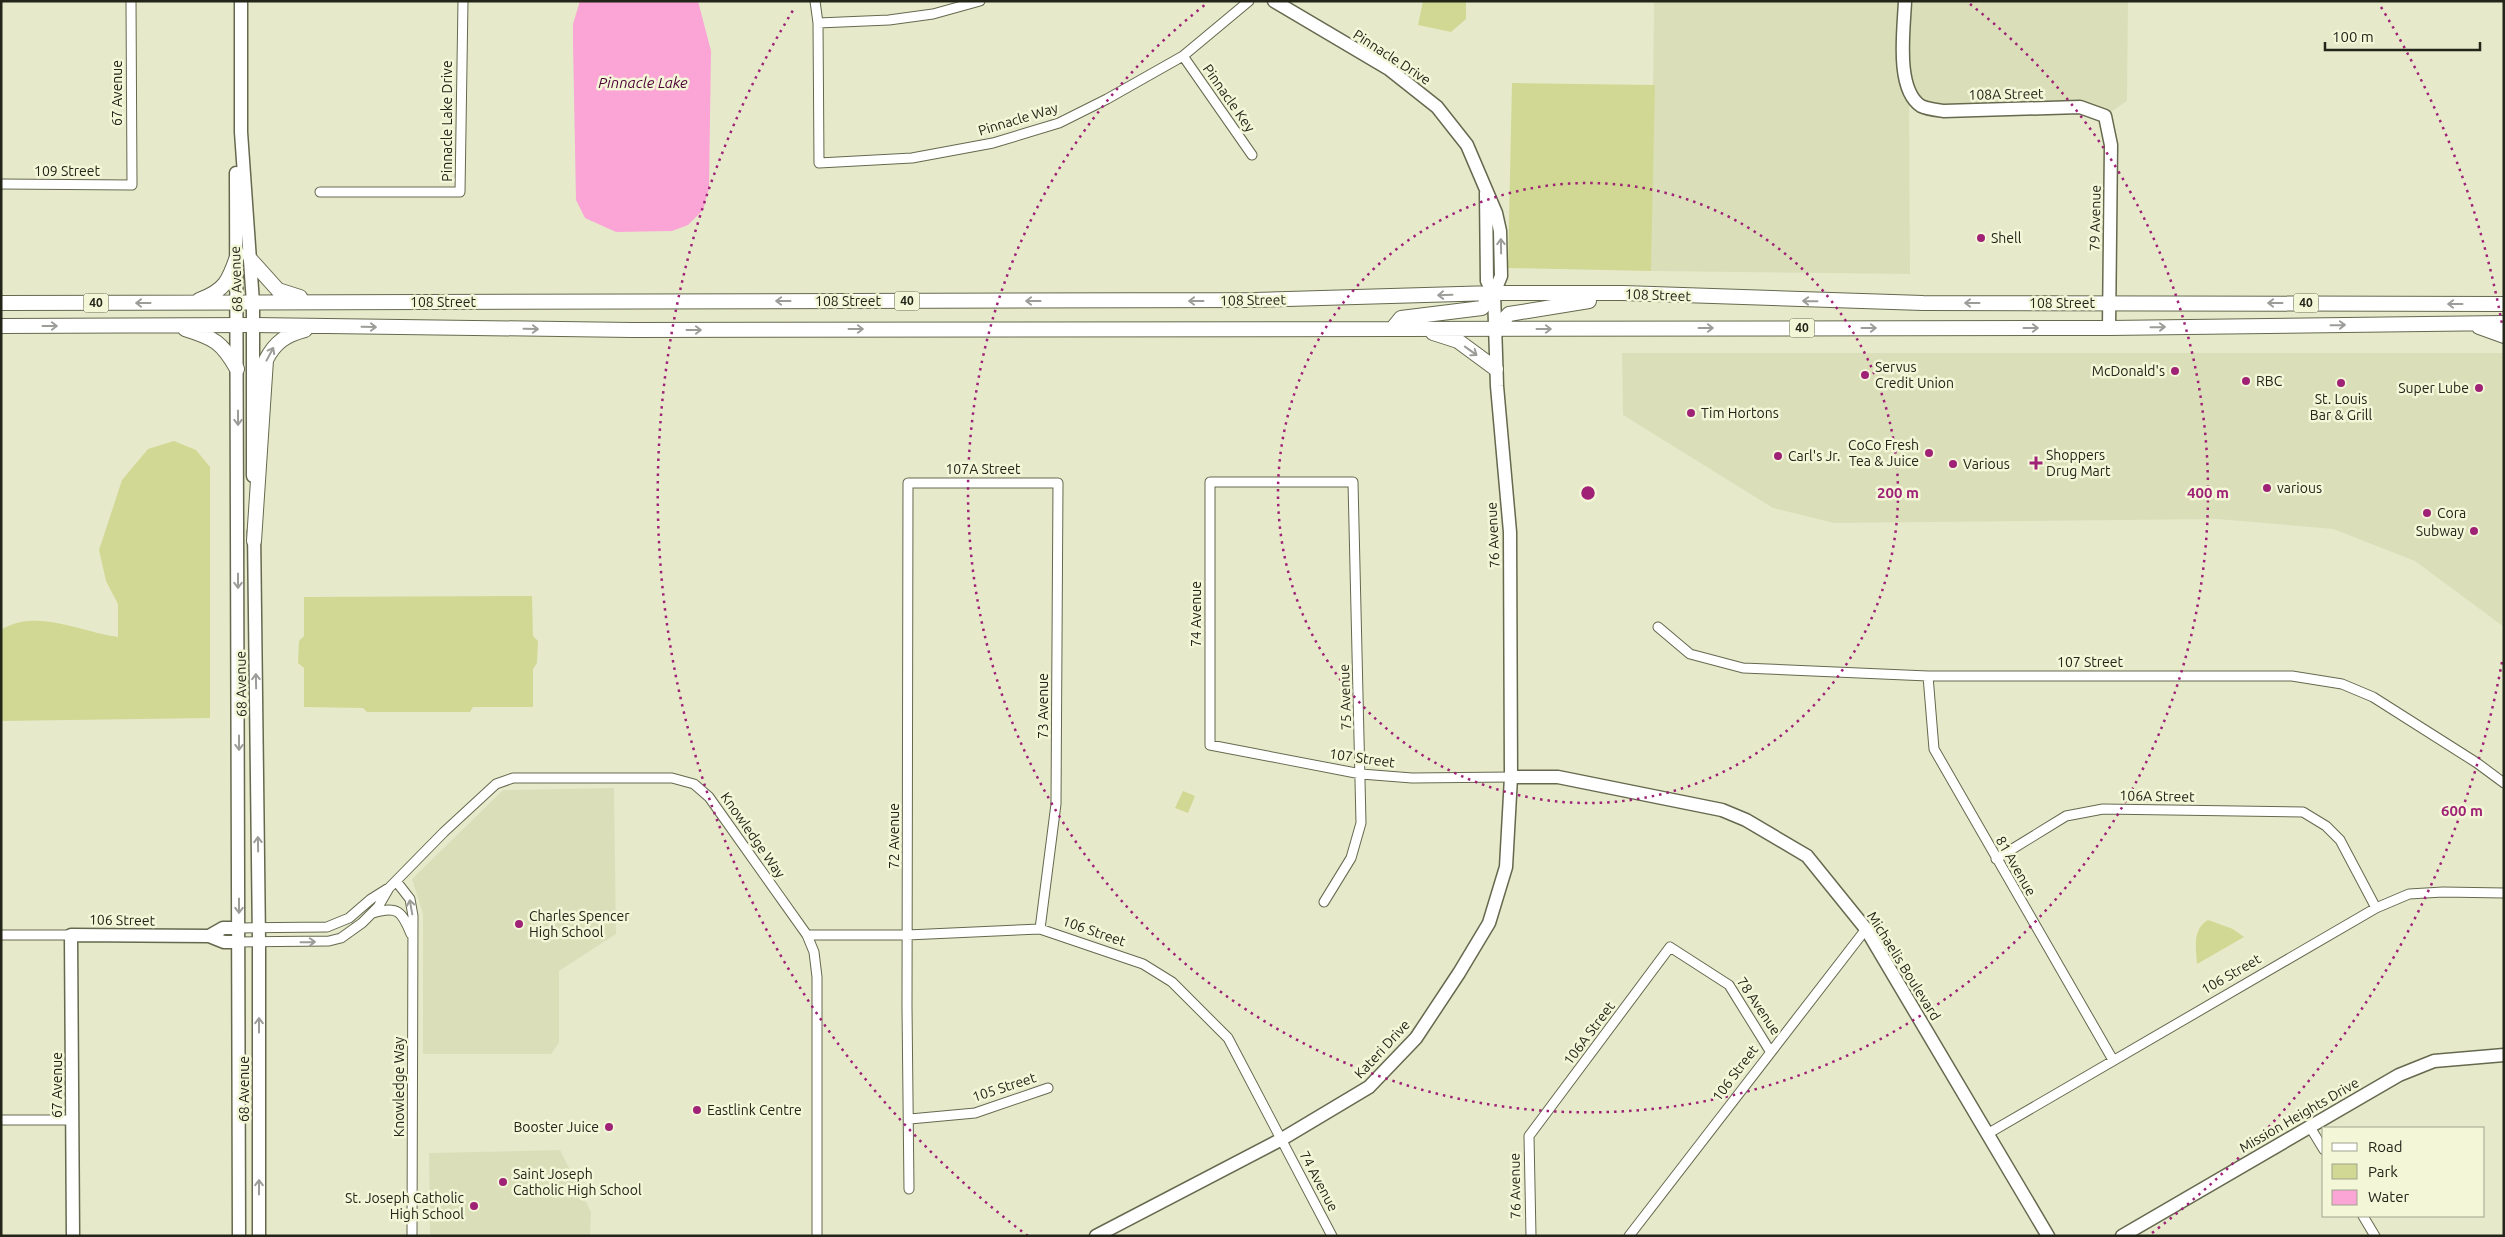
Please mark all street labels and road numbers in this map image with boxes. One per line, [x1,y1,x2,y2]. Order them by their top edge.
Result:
street label: Pinnacle Drive [1350,26,1434,88]
street label: 67 Avenue [109,60,125,126]
street label: Pinnacle Lake Drive [439,60,455,182]
street label: Pinnacle Key [1200,61,1258,135]
street label: 108A Street [1968,85,2044,103]
street label: Pinnacle Way [976,99,1060,139]
street label: 109 Street [34,163,100,179]
street label: 79 Avenue [2086,185,2104,251]
street label: 68 Avenue [227,246,245,312]
street label: 108 Street [1625,286,1692,304]
street label: 108 Street [1220,291,1287,309]
road number: 40 [894,292,920,310]
street label: 108 Street [815,293,881,309]
road number: 40 [84,294,108,312]
street label: 108 Street [410,294,476,310]
road number: 40 [2294,294,2318,312]
street label: 108 Street [2029,295,2095,311]
road number: 40 [1790,318,1814,338]
street label: 107A Street [945,461,1021,477]
street label: 76 Avenue [1483,502,1503,568]
street label: 74 Avenue [1188,581,1204,647]
street label: 68 Avenue [232,651,250,717]
street label: 107 Street [2057,654,2123,670]
street label: 75 Avenue [1336,664,1354,730]
street label: 73 Avenue [1035,673,1051,739]
street label: 107 Street [1328,745,1396,771]
street label: 106A Street [2119,787,2195,805]
street label: Knowledge Way [718,789,789,881]
street label: 72 Avenue [886,803,902,869]
street label: 81 Avenue [1993,833,2039,899]
street label: Michaelis Boulevard [1864,909,1944,1023]
street label: 106 Street [89,911,156,929]
street label: 106 Street [1060,913,1128,949]
street label: 106 Street [2198,950,2264,997]
street label: 78 Avenue [1734,974,1784,1038]
street label: 106A Street [1560,998,1618,1068]
street label: Kateri Drive [1351,1017,1413,1081]
street label: Knowledge Way [391,1036,407,1137]
street label: 106 Street [1709,1041,1762,1104]
street label: 67 Avenue [49,1052,65,1118]
street label: 68 Avenue [236,1056,252,1122]
street label: 105 Street [970,1069,1038,1105]
street label: Mission Heights Drive [2236,1074,2362,1156]
street label: 74 Avenue [1296,1148,1342,1214]
street label: 76 Avenue [1506,1153,1524,1219]

